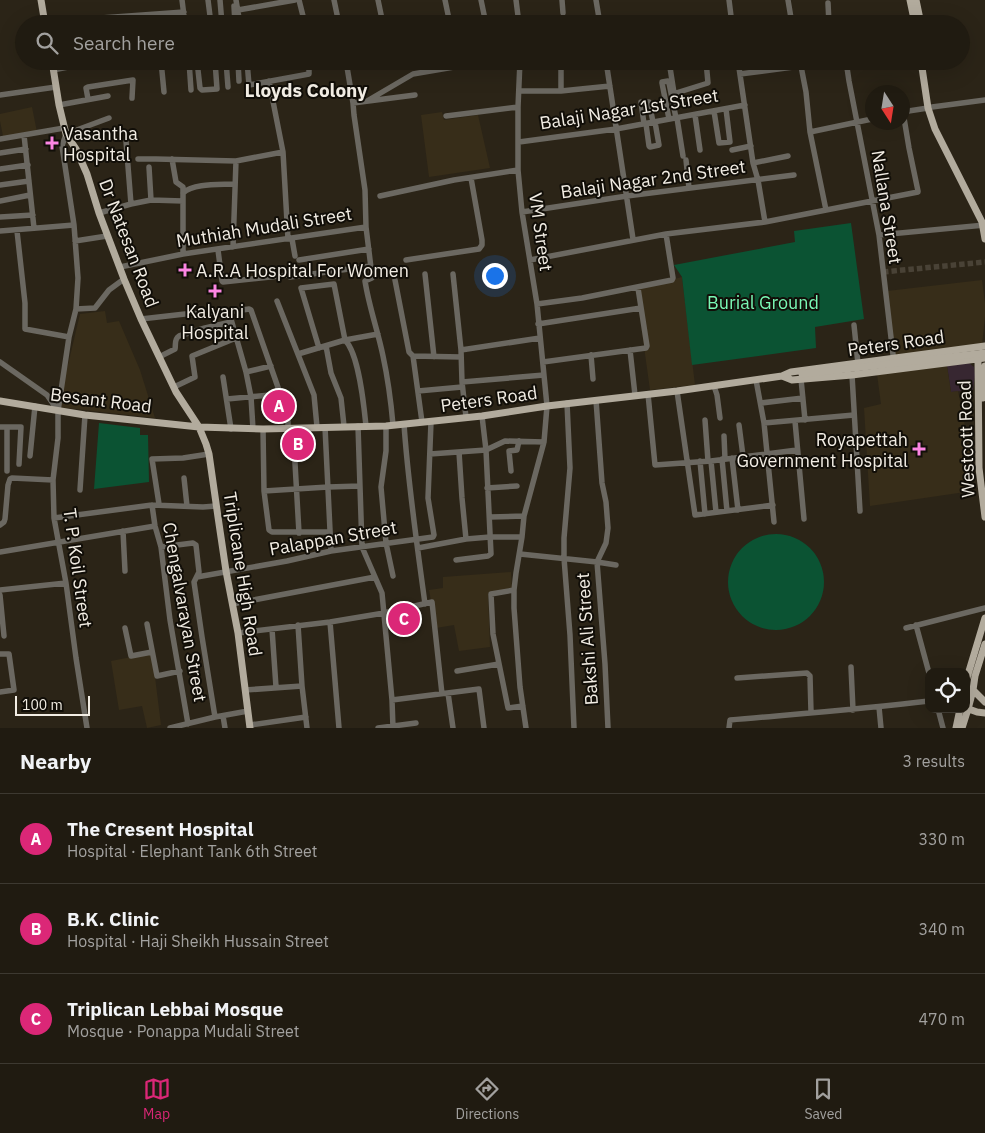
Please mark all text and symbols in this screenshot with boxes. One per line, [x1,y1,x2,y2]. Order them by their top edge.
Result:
search box [15,15,970,70]
icon: search [33,29,61,57]
text: Search here [73,31,175,55]
district label: Lloyds Colony [245,78,368,102]
street label: Balaji Nagar 1st Street [538,84,720,134]
north arrow [865,85,910,130]
place label: Vasantha Hospital [63,122,138,166]
marker: Vasantha Hospital [45,136,59,150]
street label: Nallana Street [867,148,907,266]
street label: Balaji Nagar 2nd Street [559,155,747,203]
street label: Dr Natesan Road [94,176,164,310]
street label: VM Street [524,191,558,273]
street label: Muthiah Mudali Street [174,202,354,252]
place label: A.R.A Hospital For Women [196,259,409,282]
marker: A.R.A Hospital For Women [178,263,192,277]
your location [482,263,508,289]
marker: Kalyani Hospital [208,284,222,298]
park label: Burial Ground [707,291,819,314]
place label: Kalyani Hospital [181,300,249,344]
street label: Peters Road [846,325,946,361]
street label: Westcott Road [952,380,980,498]
street label: Peters Road [439,381,539,417]
street label: Besant Road [49,382,153,418]
pin: A [263,387,295,425]
pin: B [282,425,314,463]
place label: Royapettah Government Hospital [736,428,908,472]
marker: Royapettah Government Hospital [912,442,926,456]
street label: Triplicane High Road [219,490,267,658]
street label: T. P. Koil Street [58,507,98,629]
street label: Palappan Street [267,515,399,561]
street label: Chengalvarayan Street [158,520,212,704]
street label: Bakshi Ali Street [571,572,603,706]
pin: C [388,600,420,638]
map controls [925,668,970,713]
button: locate [925,668,970,713]
scale bar [15,693,90,716]
text: 100 m [22,696,63,714]
text: Nearby [20,747,91,775]
text: 3 results [902,751,965,771]
text: The Cresent Hospital [67,817,253,841]
text: A [31,829,41,849]
text: 330 m [918,829,965,849]
text: Hospital · Elephant Tank 6th Street [67,841,317,861]
text: B.K. Clinic [67,907,159,931]
text: B [31,919,41,939]
text: 340 m [918,919,965,939]
text: Hospital · Haji Sheikh Hussain Street [67,931,329,951]
text: Triplican Lebbai Mosque [67,997,283,1021]
text: C [31,1009,41,1029]
text: 470 m [918,1009,965,1029]
text: Mosque · Ponappa Mudali Street [67,1021,299,1041]
tab: Map [143,1075,171,1123]
tab: Directions [456,1075,519,1123]
tab: Saved [804,1075,842,1123]

